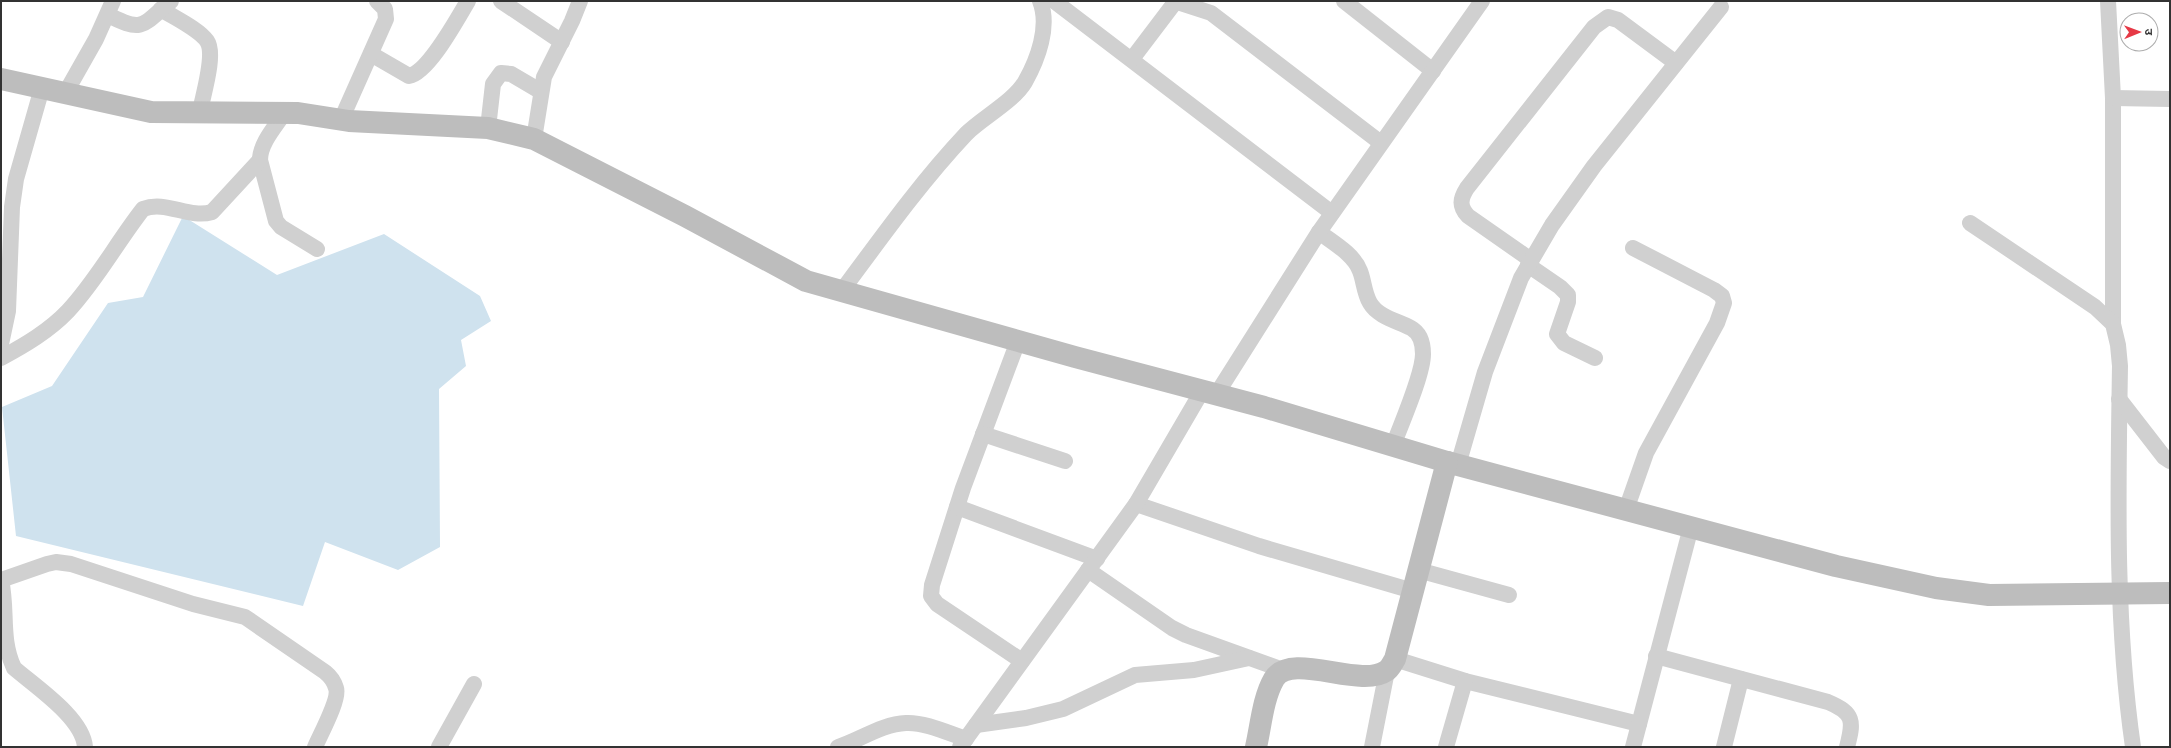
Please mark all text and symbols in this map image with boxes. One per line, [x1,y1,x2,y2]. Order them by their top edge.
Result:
north arrow [2119,12,2159,52]
text: उ [2142,28,2156,36]

